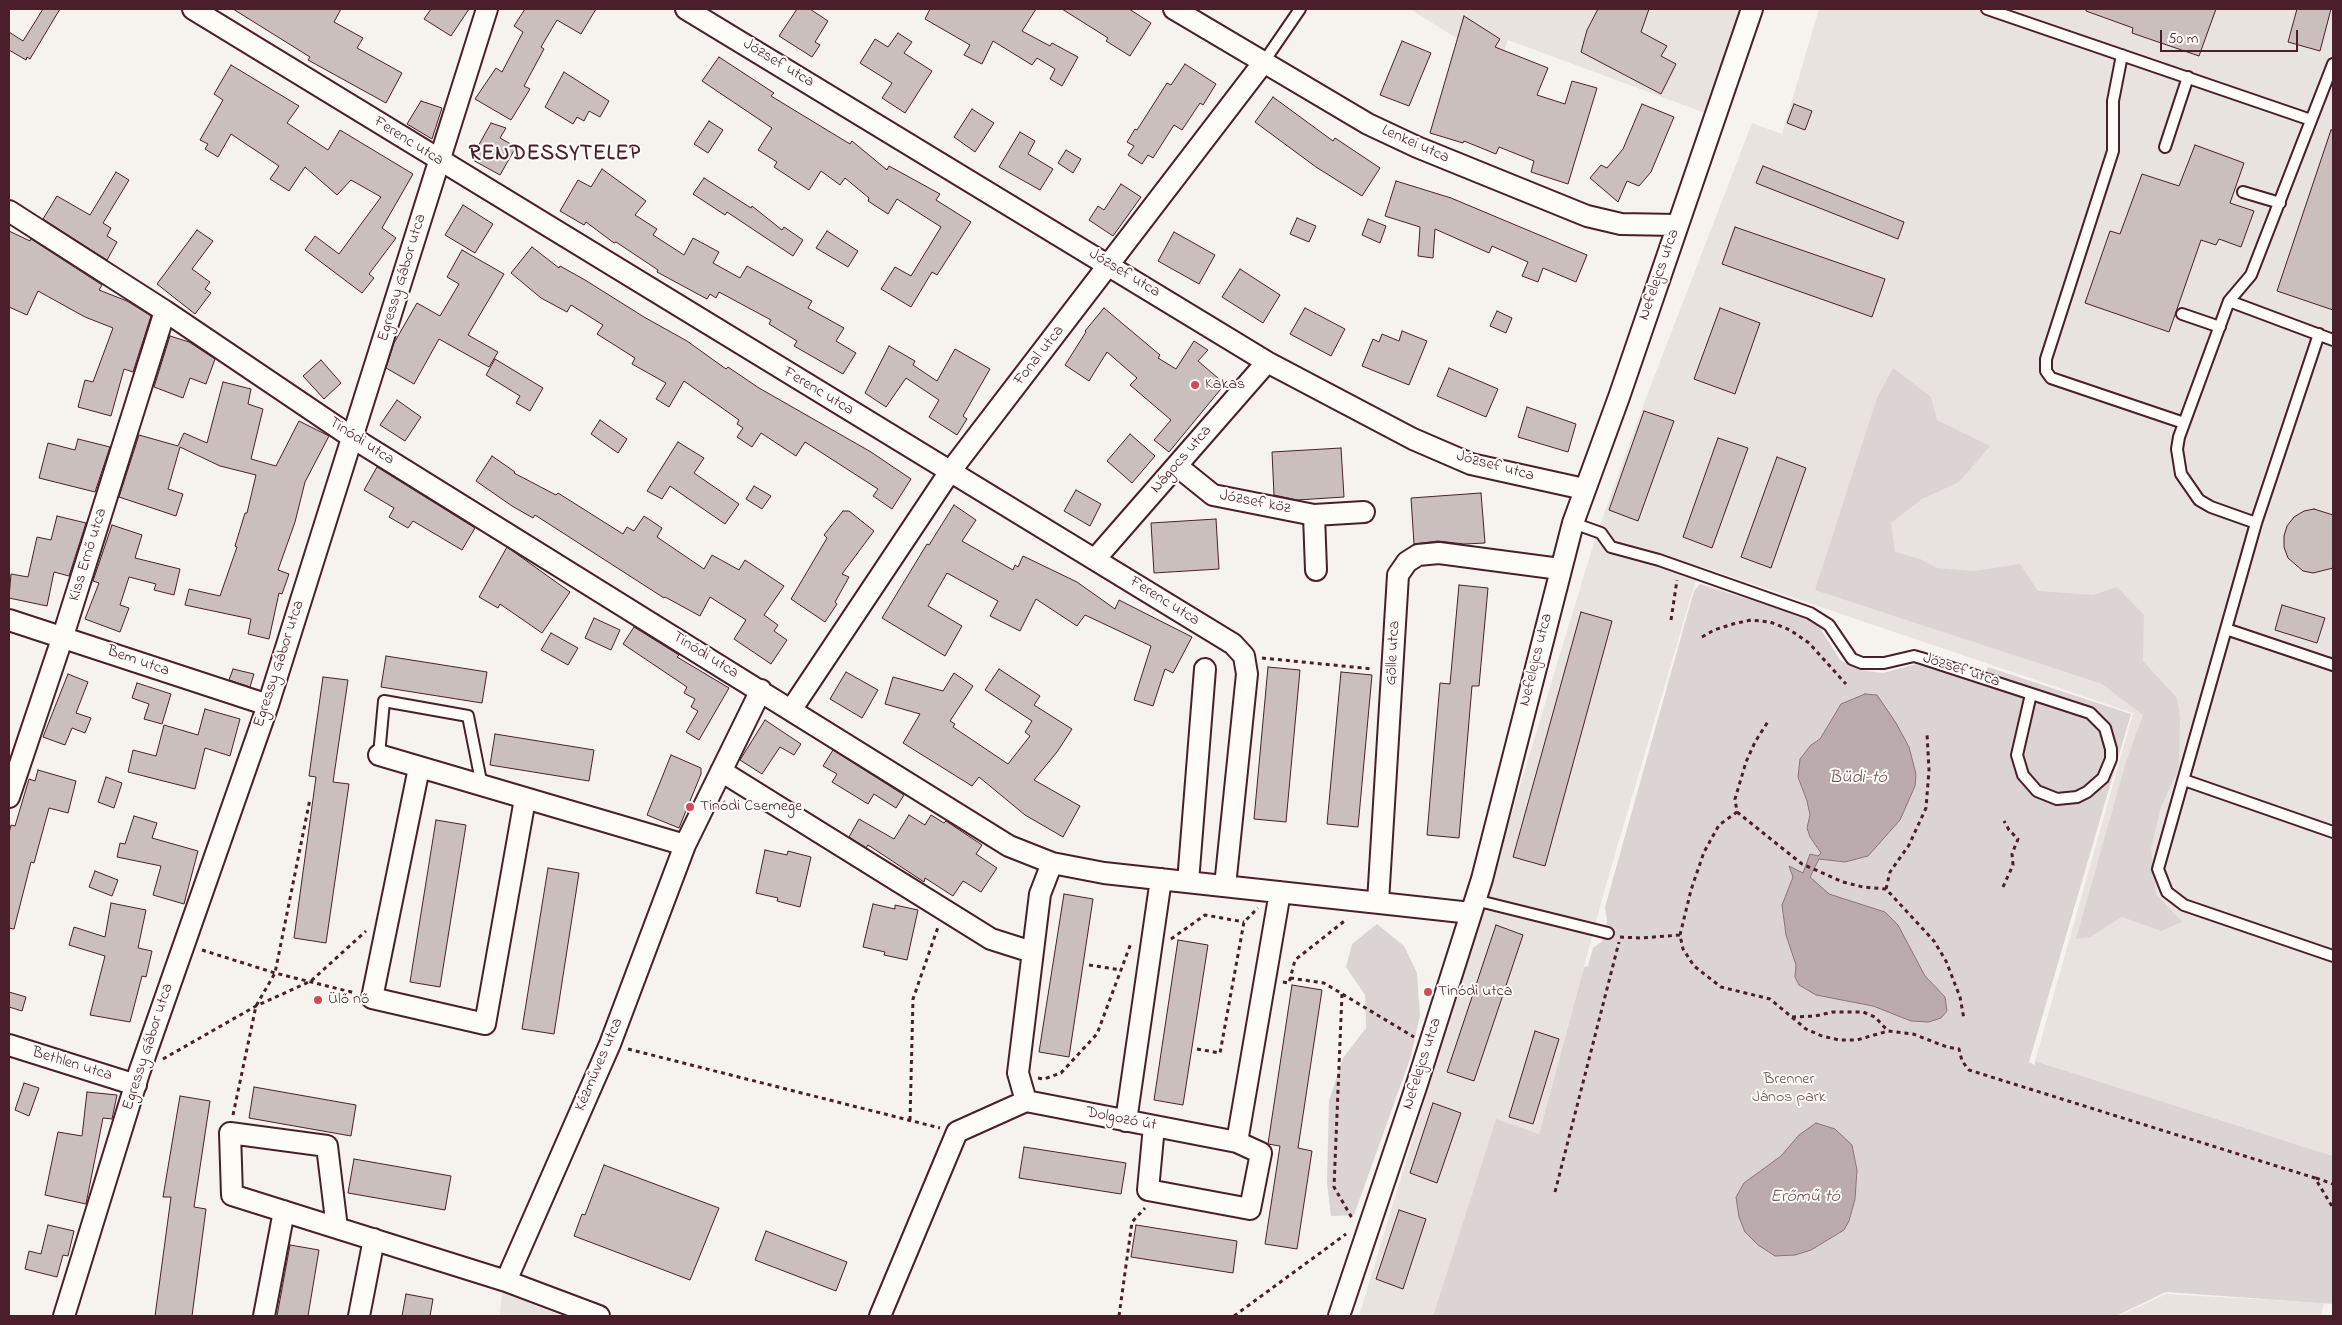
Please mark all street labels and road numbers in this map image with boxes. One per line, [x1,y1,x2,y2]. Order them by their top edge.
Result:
street label: József utca [739,35,817,93]
street label: Ferenc utca [369,113,447,171]
street label: Lenkei utca [1378,122,1452,168]
street label: Egressy Gábor utca [374,212,432,344]
street label: Nefelejcs utca [1635,227,1685,323]
street label: József utca [1085,245,1163,303]
street label: Fonal utca [1011,322,1069,390]
street label: Ferenc utca [779,363,857,421]
street label: Tinódi utca [325,414,397,470]
street label: Nágocs utca [1147,422,1217,498]
street label: József utca [1454,447,1536,487]
street label: József köz [1218,487,1292,519]
street label: Kiss Ernő utca [66,506,112,604]
street label: Ferenc utca [1125,573,1203,631]
street label: Egressy Gábor utca [250,598,310,730]
street label: Nefelejcs utca [1516,612,1558,708]
street label: Gölle utca [1383,620,1405,686]
street label: Tinódi utca [668,628,742,684]
street label: Bem utca [104,642,172,682]
street label: József utca [1920,650,2002,692]
street label: Egressy Gábor utca [119,981,179,1113]
street label: Kézműves utca [572,1016,628,1114]
street label: Nefelejcs utca [1399,1016,1447,1112]
street label: Bethlen utca [30,1044,114,1086]
street label: Dolgozó út [1084,1104,1158,1136]

